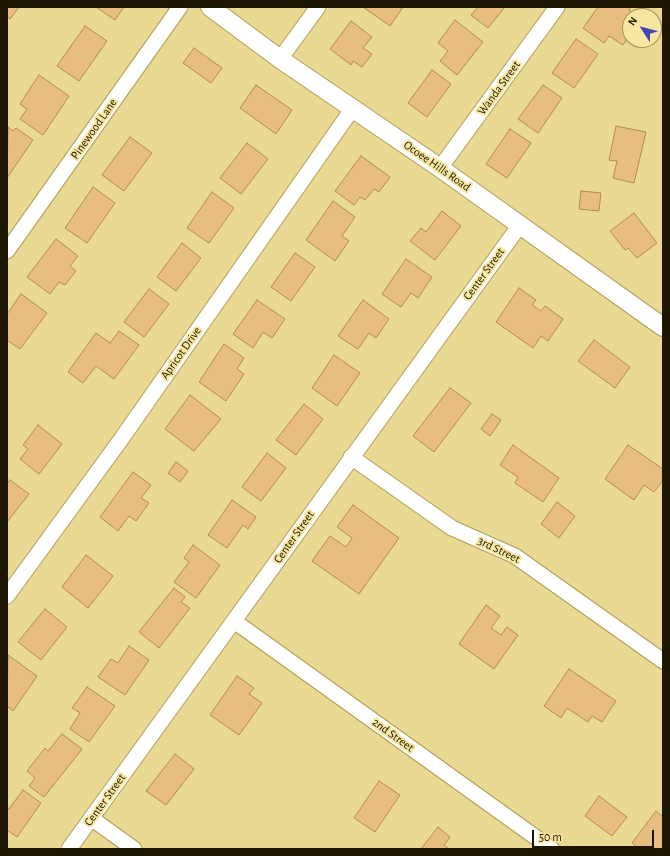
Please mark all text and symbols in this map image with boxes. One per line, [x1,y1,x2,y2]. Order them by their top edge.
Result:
north arrow [622,8,662,48]
text: N [626,15,639,28]
street label: Wanda Street [474,58,524,118]
street label: Pinewood Lane [68,96,120,162]
street label: Ocoee Hills Road [401,138,473,194]
street label: Center Street [460,245,508,303]
street label: Apricot Drive [158,324,204,382]
street label: Center Street [271,508,317,566]
street label: 3rd Street [476,534,522,566]
street label: 2nd Street [369,715,417,755]
street label: Center Street [81,771,129,829]
scale bar [534,822,656,848]
text: 50 m [539,831,562,843]

